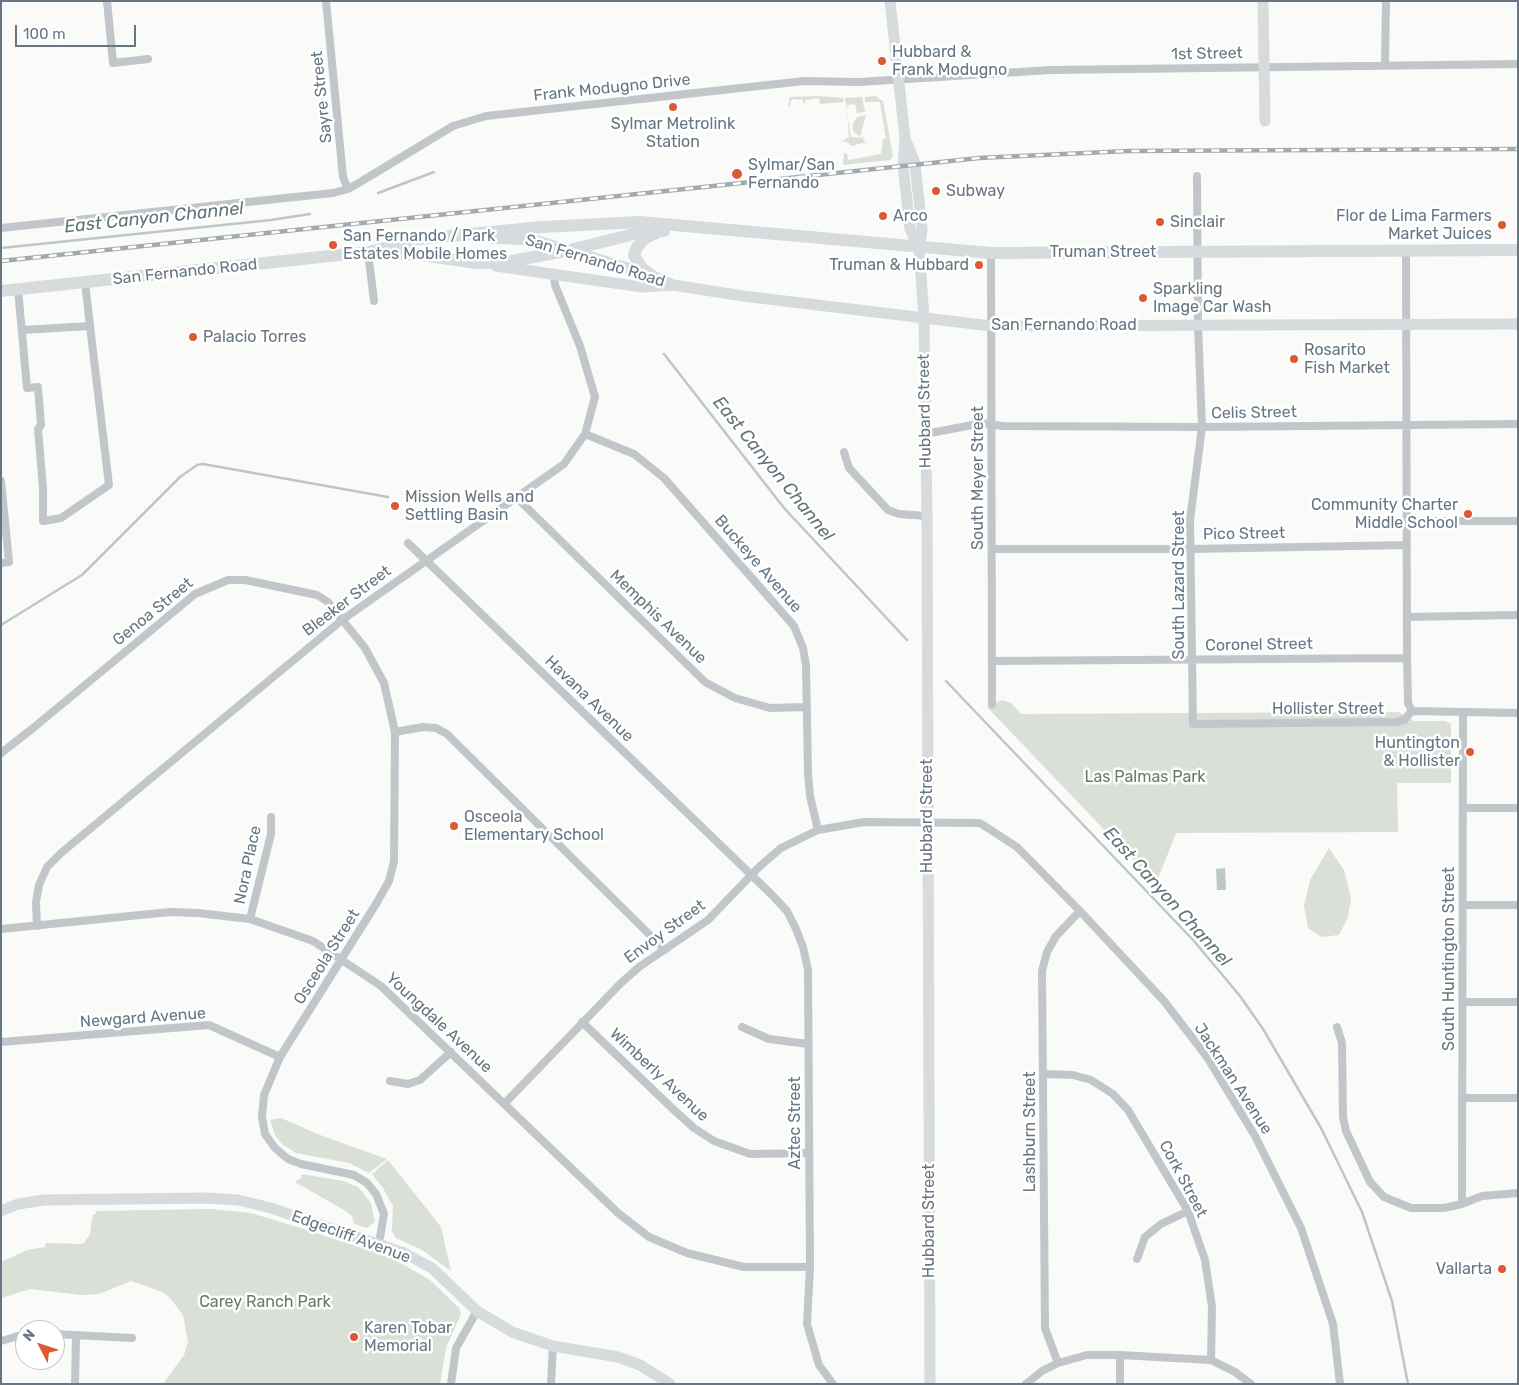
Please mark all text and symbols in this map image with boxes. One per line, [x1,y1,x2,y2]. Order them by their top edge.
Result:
scale bar [18,15,139,47]
text: 100 m [23,25,65,43]
place label: Hubbard & Frank Modugno [892,42,1007,80]
street label: 1st Street [1171,44,1243,64]
street label: Sayre Street [308,50,336,144]
marker: Hubbard & Frank Modugno [876,55,888,67]
street label: Frank Modugno Drive [533,70,691,106]
marker: Sylmar Metrolink Station [667,101,679,113]
place label: Sylmar Metrolink Station [611,114,735,152]
place label: Sylmar/San Fernando [748,155,835,193]
marker: Sylmar/San Fernando [730,167,744,181]
place label: Subway [946,181,1005,201]
marker: Subway [930,185,942,197]
water label: East Canyon Channel [63,198,245,238]
place label: Arco [893,206,928,226]
place label: Flor de Lima Farmers Market Juices [1336,206,1492,244]
marker: Arco [877,210,889,222]
place label: Sinclair [1170,212,1225,232]
marker: Sinclair [1154,216,1166,228]
marker: Flor de Lima Farmers Market Juices [1496,219,1508,231]
place label: San Fernando / Park Estates Mobile Homes [343,226,507,264]
street label: San Fernando Road [523,231,667,291]
marker: San Fernando / Park Estates Mobile Homes [327,239,339,251]
street label: Truman Street [1050,242,1156,262]
street label: San Fernando Road [112,255,258,289]
place label: Truman & Hubbard [829,255,969,275]
marker: Truman & Hubbard [973,259,985,271]
place label: Sparkling Image Car Wash [1153,279,1272,317]
marker: Sparkling Image Car Wash [1137,292,1149,304]
street label: San Fernando Road [991,315,1137,335]
place label: Palacio Torres [203,327,307,347]
marker: Palacio Torres [187,331,199,343]
place label: Rosarito Fish Market [1304,340,1390,378]
marker: Rosarito Fish Market [1288,353,1300,365]
street label: Hubbard Street [914,354,936,468]
water label: East Canyon Channel [708,392,838,546]
street label: Celis Street [1211,403,1297,423]
street label: South Meyer Street [968,406,988,550]
place label: Mission Wells and Settling Basin [405,487,534,525]
place label: Community Charter Middle School [1311,495,1458,533]
marker: Mission Wells and Settling Basin [389,500,401,512]
marker: Community Charter Middle School [1462,508,1474,520]
street label: South Lazard Street [1169,510,1189,660]
street label: Buckeye Avenue [710,511,806,617]
street label: Pico Street [1203,524,1285,544]
street label: Bleeker Street [299,562,395,640]
street label: Memphis Avenue [606,566,710,668]
street label: Genoa Street [109,574,197,650]
street label: Coronel Street [1205,634,1313,656]
street label: Havana Avenue [541,652,637,746]
street label: Hollister Street [1272,699,1384,719]
place label: Huntington & Hollister [1375,733,1460,771]
marker: Huntington & Hollister [1464,746,1476,758]
street label: Hubbard Street [917,759,937,873]
park label: Las Palmas Park [1084,767,1206,787]
place label: Osceola Elementary School [464,807,604,845]
marker: Osceola Elementary School [448,820,460,832]
water label: East Canyon Channel [1099,823,1235,971]
street label: Nora Place [230,824,266,906]
street label: South Huntington Street [1439,867,1459,1051]
street label: Envoy Street [621,896,709,968]
street label: Osceola Street [290,906,364,1008]
street label: Youngdale Avenue [382,969,496,1077]
street label: Newgard Avenue [79,1004,207,1032]
street label: Jackman Avenue [1190,1020,1276,1138]
street label: Wimberly Avenue [606,1024,712,1126]
street label: Lashburn Street [1020,1072,1040,1192]
street label: Aztec Street [785,1076,805,1170]
street label: Cork Street [1155,1137,1211,1221]
street label: Hubbard Street [919,1164,939,1278]
street label: Edgecliff Avenue [289,1207,413,1267]
place label: Vallarta [1436,1259,1492,1279]
marker: Vallarta [1496,1263,1508,1275]
park label: Carey Ranch Park [199,1292,331,1312]
place label: Karen Tobar Memorial [364,1318,452,1356]
north arrow [15,1320,65,1370]
text: N [19,1326,39,1345]
marker: Karen Tobar Memorial [348,1331,360,1343]

